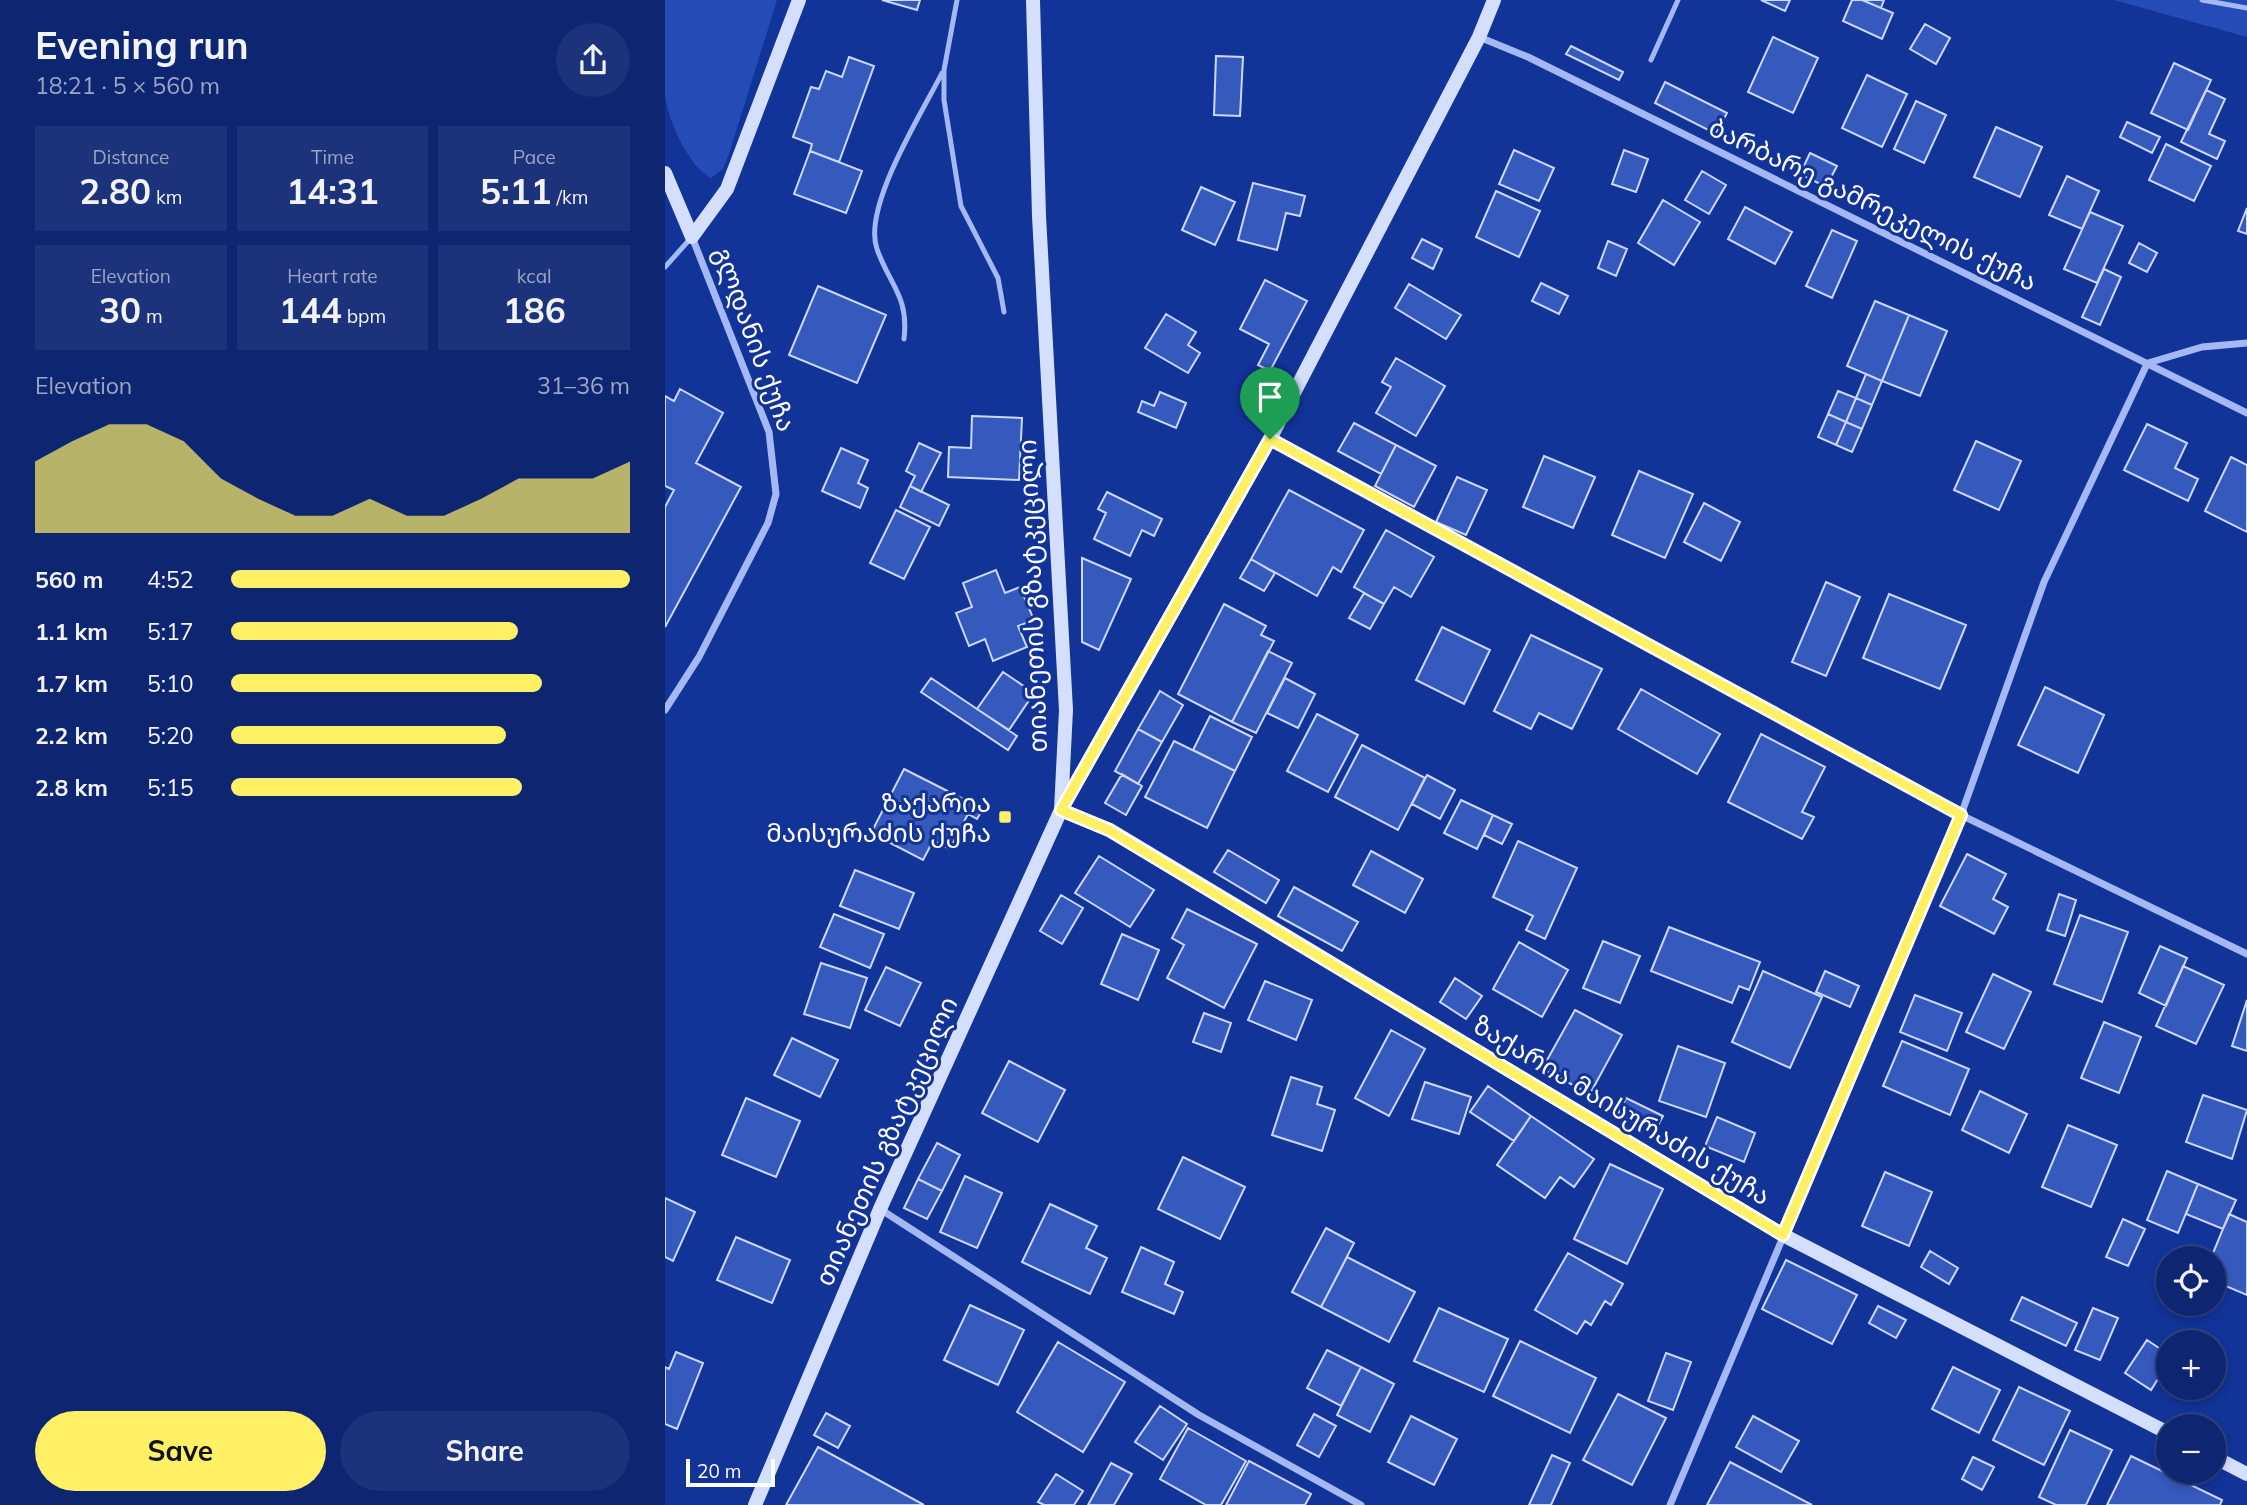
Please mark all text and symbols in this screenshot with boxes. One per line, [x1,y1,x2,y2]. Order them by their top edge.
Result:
text: Evening run [35,21,249,69]
button: share [556,23,630,97]
text: 18:21 · 5 × 560 m [35,71,220,100]
street label: ბარბარე გამრეკელის ქუჩა [1704,110,2042,298]
text: Distance [92,145,169,169]
text: Time [311,145,354,169]
text: Pace [513,145,556,169]
text: 2.80 [79,169,151,213]
text: 14:31 [286,169,379,213]
text: 5:11 [480,169,552,213]
text: km [151,185,182,209]
text: /km [552,185,588,209]
street label: გლდანის ქუჩა [706,242,804,436]
text: Elevation [91,264,171,288]
text: Heart rate [287,264,378,288]
text: kcal [517,264,552,288]
text: 30 [99,288,141,332]
text: 144 [279,288,342,332]
text: 186 [503,288,566,332]
text: m [141,304,163,328]
text: bpm [342,304,386,328]
pin [1240,367,1300,439]
text: Elevation [35,371,132,400]
text: 31–36 m [537,371,630,400]
icon: arrive [1251,378,1289,416]
street label: თიანეთის გზატკეცილი [1010,439,1054,753]
text: 560 m [35,565,103,594]
text: 4:52 [147,565,194,594]
text: 1.1 km [35,617,108,646]
text: 5:17 [147,617,194,646]
text: 1.7 km [35,669,108,698]
text: 5:10 [147,669,194,698]
text: 2.2 km [35,721,108,750]
text: 5:20 [147,721,194,750]
text: 2.8 km [35,773,108,802]
text: 5:15 [147,773,194,802]
place label: ზაქარია მაისურაძის ქუჩა [766,786,991,849]
marker: ზაქარია მაისურაძის ქუჩა [997,809,1013,825]
street label: თიანეთის გზატკეცილი [807,991,965,1291]
street label: ზაქარია მაისურაძის ქუჩა [1467,1008,1777,1212]
map controls [2156,1246,2226,1484]
button: locate [2156,1246,2226,1316]
button: + [2156,1330,2226,1400]
button: Save [35,1411,326,1491]
button: Share [340,1411,630,1491]
button: − [2156,1414,2226,1484]
scale bar [686,1456,775,1488]
text: 20 m [697,1459,741,1483]

